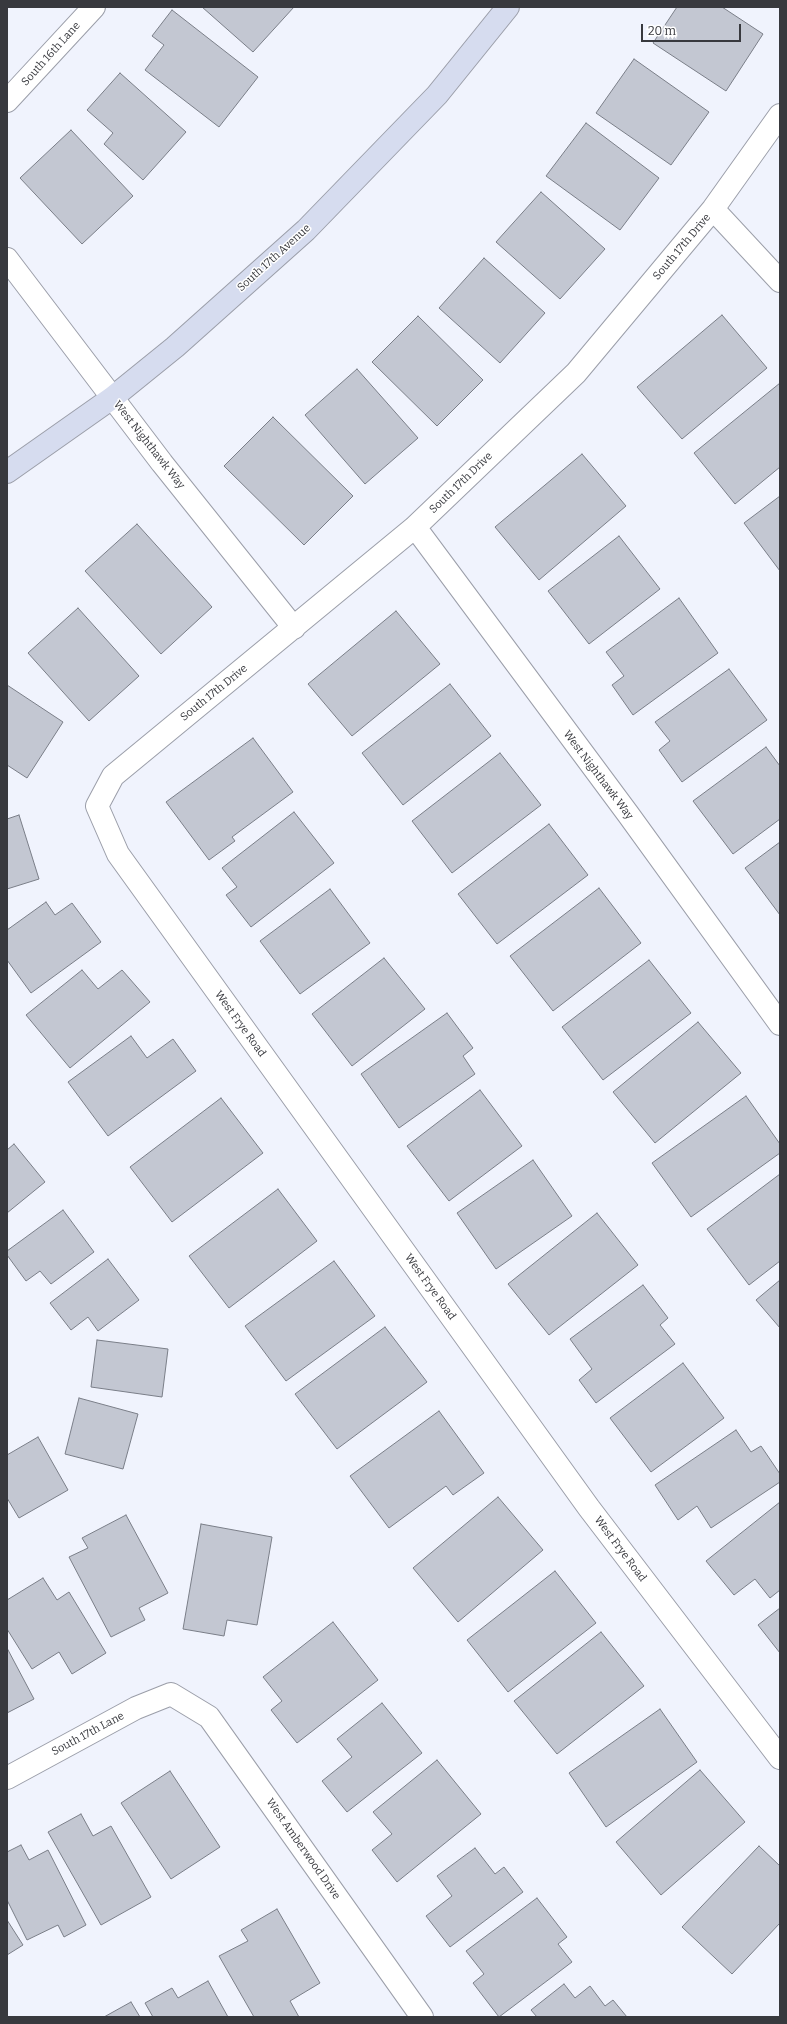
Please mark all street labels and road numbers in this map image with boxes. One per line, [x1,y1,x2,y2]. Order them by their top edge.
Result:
street label: South 16th Lane [19,19,83,89]
street label: South 17th Drive [650,211,714,283]
street label: South 17th Avenue [235,222,313,294]
street label: West Nighthawk Way [110,398,188,492]
street label: South 17th Drive [427,450,495,516]
street label: South 17th Drive [178,662,250,724]
street label: West Nighthawk Way [560,728,636,822]
street label: West Frye Road [212,988,268,1060]
street label: West Frye Road [402,1251,458,1323]
street label: West Frye Road [591,1514,649,1584]
street label: South 17th Lane [49,1709,127,1759]
street label: West Amberwood Drive [263,1796,343,1902]

